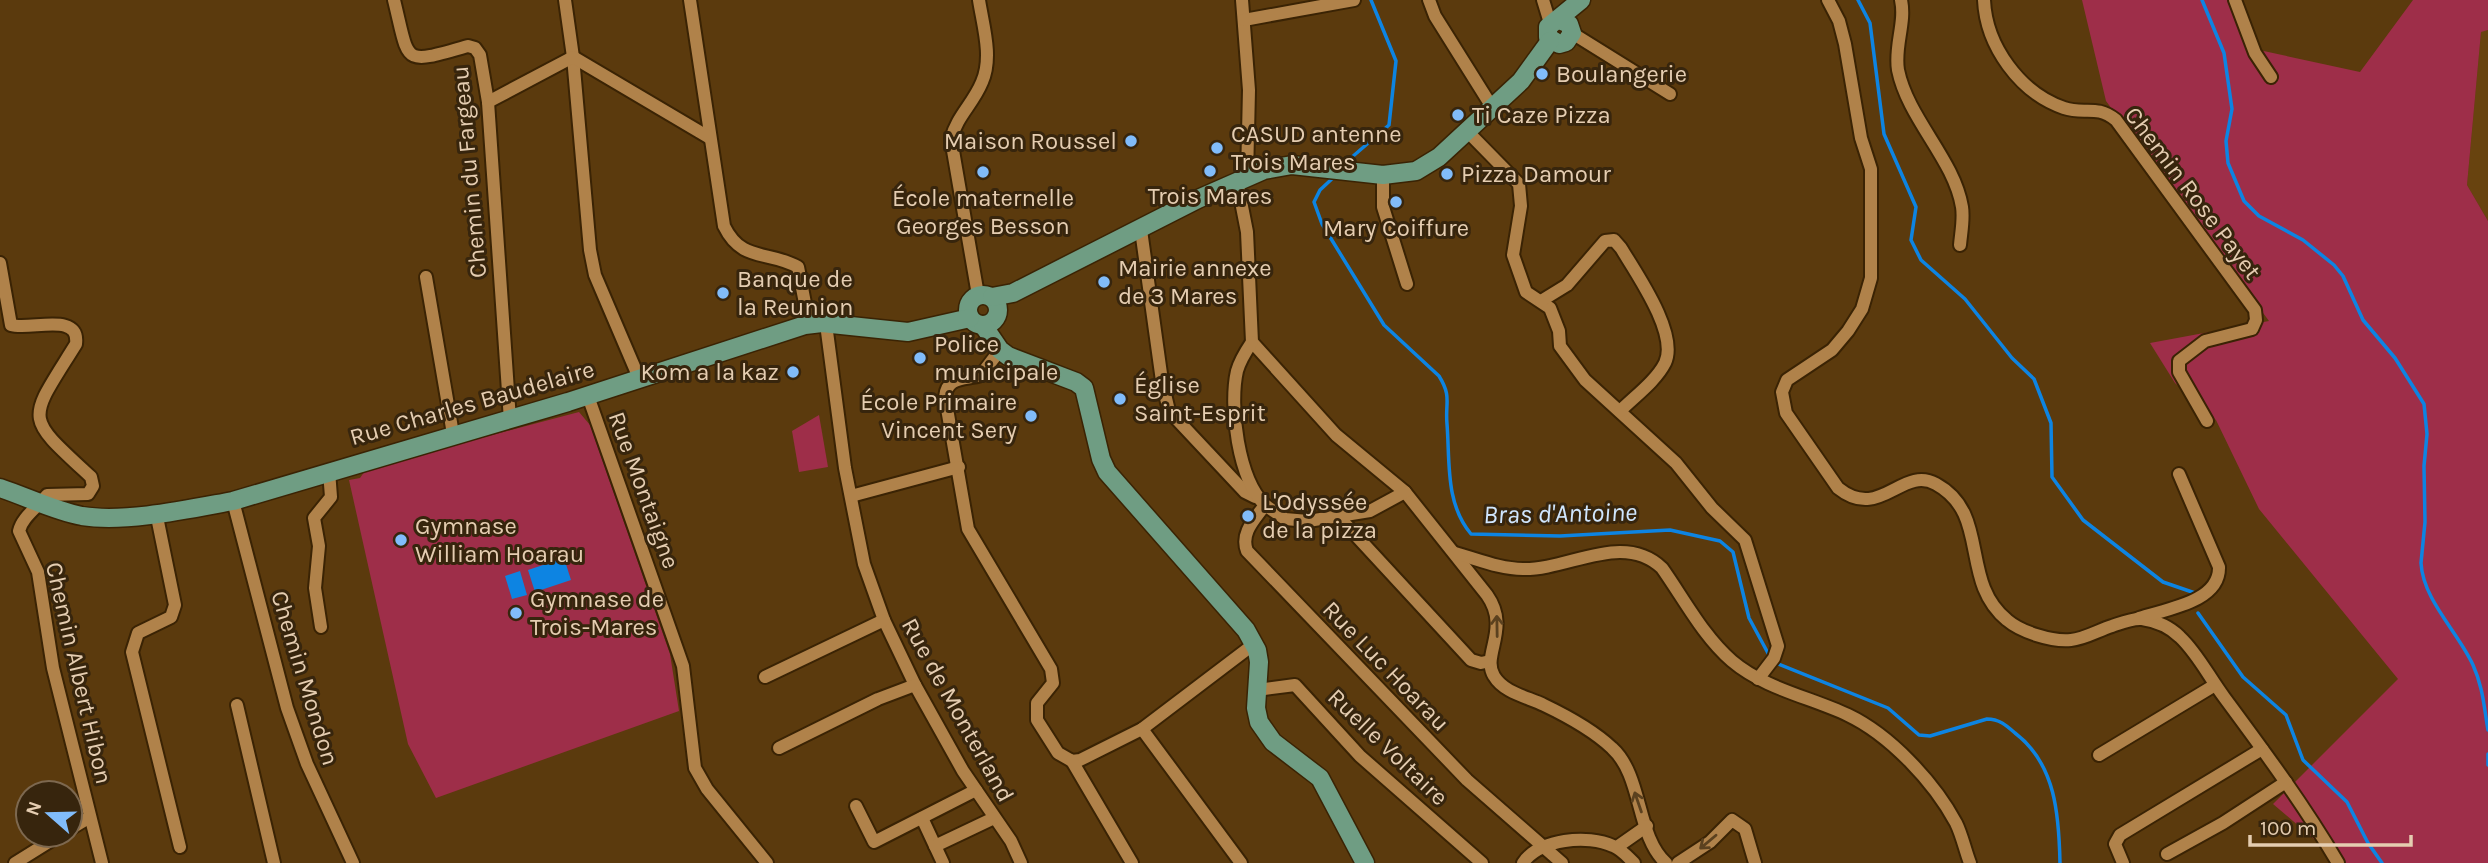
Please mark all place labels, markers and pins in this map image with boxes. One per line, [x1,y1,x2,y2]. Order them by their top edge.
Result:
place label: Boulangerie [1556,60,1687,88]
marker: Boulangerie [1534,66,1550,82]
place label: Ti Caze Pizza [1472,101,1611,129]
marker: Ti Caze Pizza [1450,107,1466,123]
place label: CASUD antenne Trois Mares [1231,120,1402,176]
place label: Maison Roussel [944,127,1117,155]
marker: Maison Roussel [1123,133,1139,149]
marker: CASUD antenne Trois Mares [1209,140,1225,156]
place label: Pizza Damour [1461,160,1611,188]
marker: Trois Mares [1202,163,1218,179]
marker: École maternelle Georges Besson [975,164,991,180]
marker: Pizza Damour [1439,166,1455,182]
place label: Trois Mares [1148,182,1272,210]
place label: École maternelle Georges Besson [892,183,1074,240]
marker: Mary Coiffure [1388,194,1404,210]
place label: Mary Coiffure [1323,214,1469,242]
place label: Mairie annexe de 3 Mares [1118,254,1272,310]
place label: Banque de la Reunion [737,265,853,321]
marker: Mairie annexe de 3 Mares [1096,274,1112,290]
marker: Banque de la Reunion [715,285,731,301]
place label: Police municipale [934,330,1058,386]
marker: Police municipale [912,350,928,366]
place label: Kom a la kaz [640,358,779,386]
marker: Kom a la kaz [785,364,801,380]
place label: Église Saint-Esprit [1134,370,1266,427]
place label: École Primaire Vincent Sery [860,387,1017,444]
marker: Église Saint-Esprit [1112,391,1128,407]
marker: École Primaire Vincent Sery [1023,408,1039,424]
place label: L'Odyssée de la pizza [1262,488,1377,544]
marker: L'Odyssée de la pizza [1240,508,1256,524]
place label: Gymnase William Hoarau [415,512,584,568]
marker: Gymnase William Hoarau [393,532,409,548]
place label: Gymnase de Trois-Mares [530,585,664,641]
marker: Gymnase de Trois-Mares [508,605,524,621]

